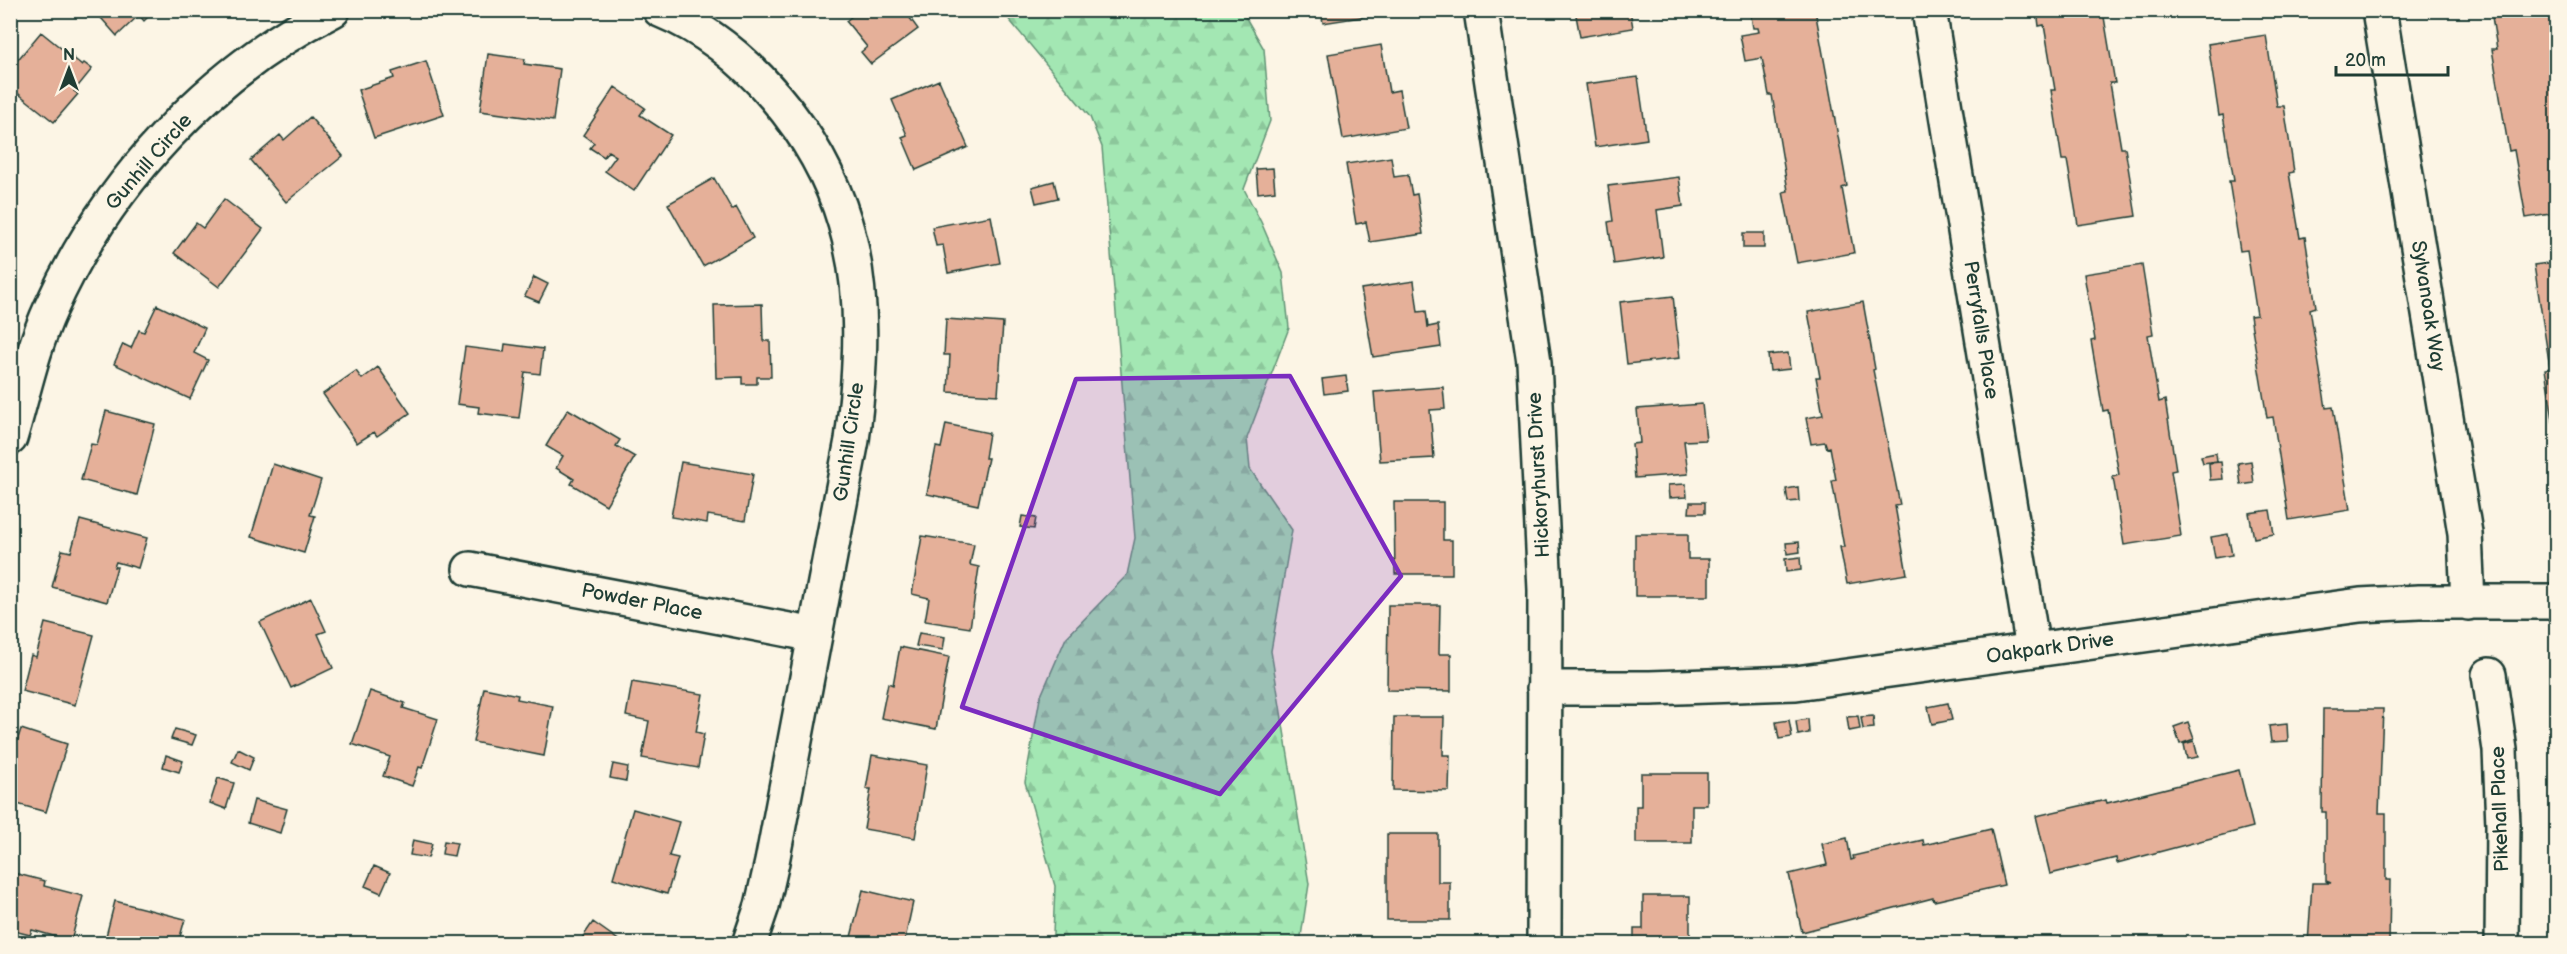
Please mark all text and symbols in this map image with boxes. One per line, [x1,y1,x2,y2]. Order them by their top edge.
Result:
north arrow [39,39,99,99]
scale bar [2336,39,2448,77]
text: N [63,46,75,65]
text: 20 m [2345,50,2386,71]
street label: Gunhill Circle [101,109,198,215]
street label: Sylvanoak Way [2406,239,2450,373]
street label: Perryfalls Place [1958,259,2004,401]
street label: Gunhill Circle [829,381,869,503]
street label: Hickoryhurst Drive [1523,391,1555,558]
street label: Powder Place [579,578,705,626]
street label: Oakpark Drive [1985,627,2115,669]
street label: Pikehall Place [2486,745,2514,872]

